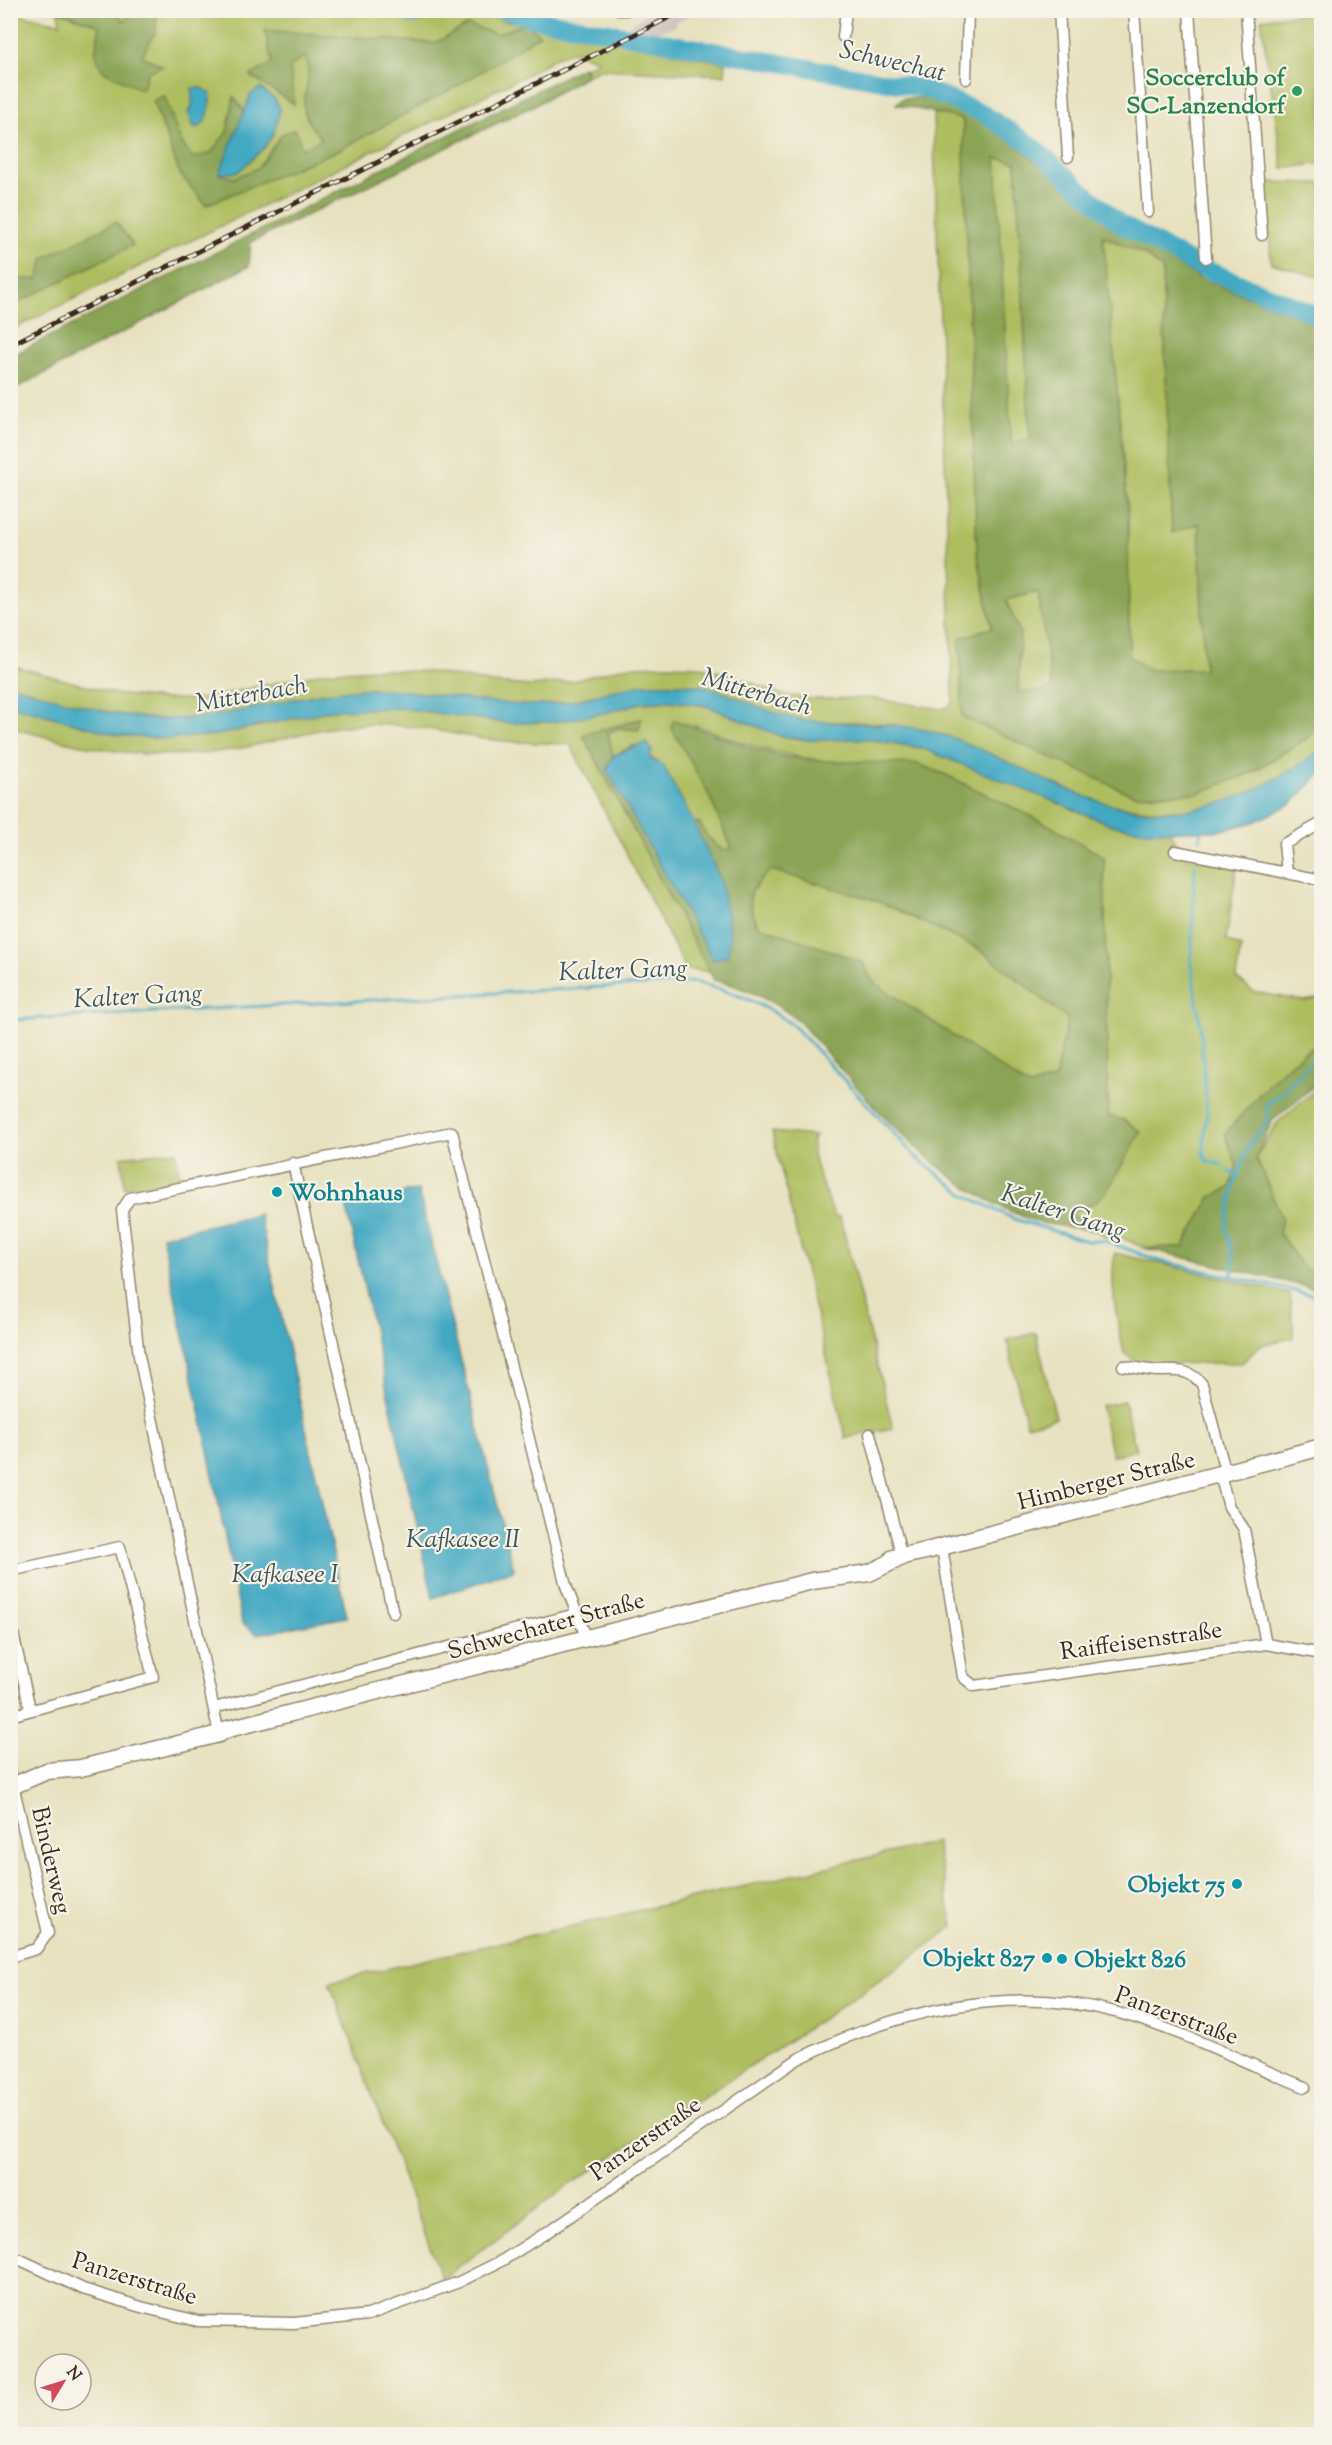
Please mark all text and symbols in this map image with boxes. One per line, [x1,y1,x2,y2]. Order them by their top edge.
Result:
water label: Schwechat [836,32,949,93]
place label: Soccerclub of SC-Lanzendorf [1126,62,1287,124]
marker: Soccerclub of SC-Lanzendorf [1290,84,1304,98]
water label: Mitterbach [697,660,816,727]
water label: Mitterbach [193,667,311,723]
water label: Kalter Gang [558,951,688,992]
water label: Kalter Gang [73,976,204,1019]
water label: Kalter Gang [996,1176,1130,1251]
place label: Wohnhaus [289,1177,403,1211]
marker: Wohnhaus [270,1185,284,1199]
street label: Himberger Straße [1014,1443,1199,1520]
water label: Kafkasee II [406,1522,520,1559]
water label: Kafkasee I [231,1557,339,1594]
street label: Schwechater Straße [444,1584,649,1670]
street label: Raiffeisenstraße [1058,1614,1225,1670]
street label: Binderweg [21,1803,79,1918]
place label: Objekt 75 [1127,1869,1226,1903]
marker: Objekt 75 [1230,1877,1244,1891]
place label: Objekt 827 [923,1943,1035,1977]
place label: Objekt 826 [1074,1944,1186,1978]
marker: Objekt 827 [1040,1951,1054,1965]
marker: Objekt 826 [1055,1952,1069,1966]
street label: Panzerstraße [1110,1979,1243,2055]
street label: Panzerstraße [583,2089,709,2191]
street label: Panzerstraße [68,2245,201,2315]
north arrow [33,2352,93,2412]
text: N [60,2362,86,2387]

